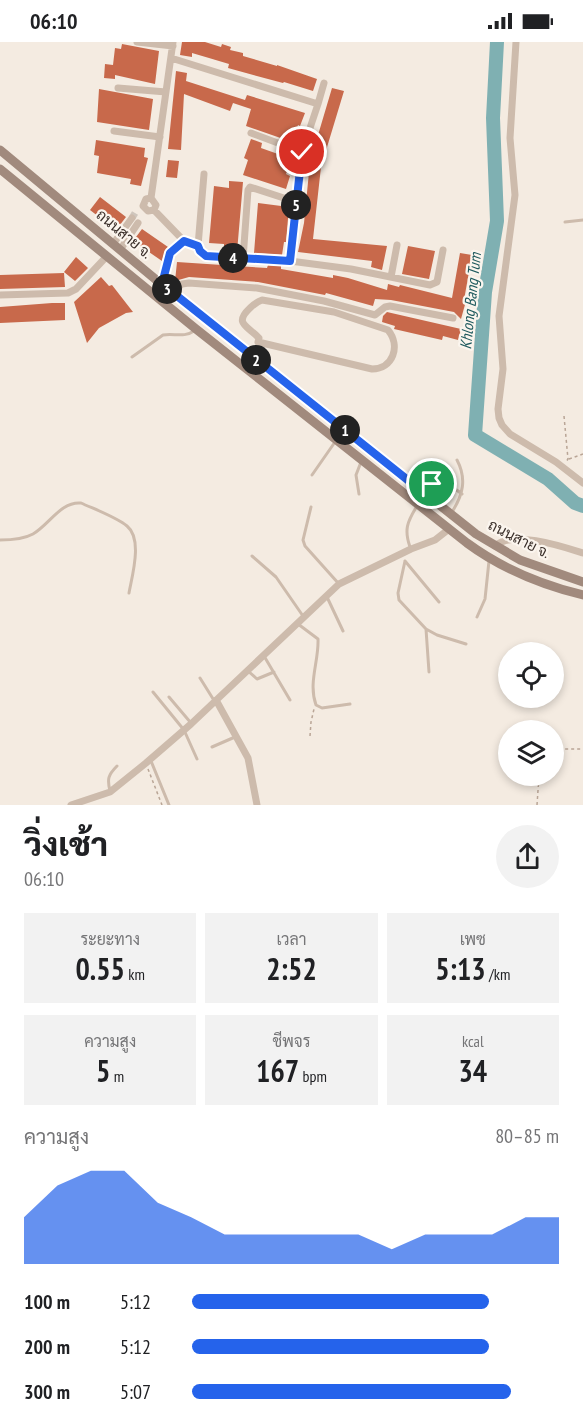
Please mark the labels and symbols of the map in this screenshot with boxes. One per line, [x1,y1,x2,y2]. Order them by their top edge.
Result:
pin [276,126,327,177]
pin: 5 [281,190,311,220]
street label: ถนนสาย จ. [93,205,156,262]
pin: 4 [218,243,248,273]
water label: Khlong Bang Tum [455,250,485,350]
pin: 3 [152,274,182,304]
pin: 2 [241,345,271,375]
pin: 1 [330,415,360,445]
pin [406,458,457,509]
street label: ถนนสาย จ. [485,515,553,562]

